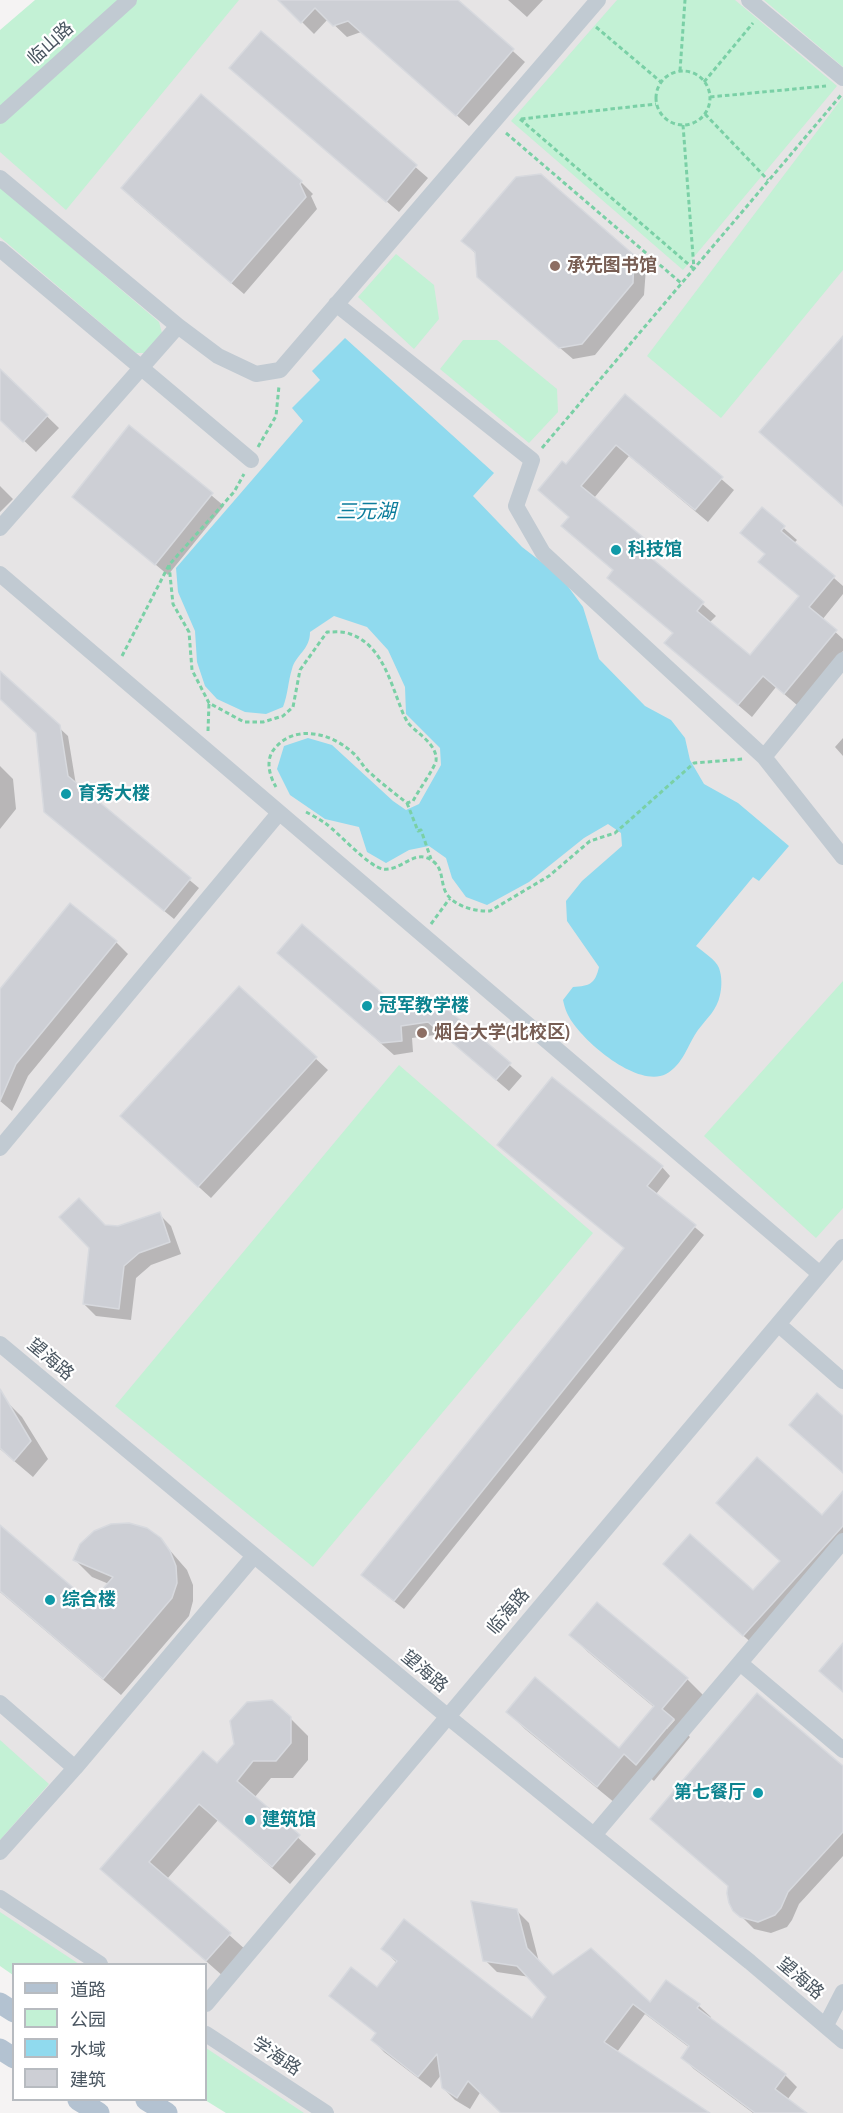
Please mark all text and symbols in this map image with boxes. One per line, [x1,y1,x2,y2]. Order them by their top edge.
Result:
street label: 临山路 [24,18,78,70]
place label: 承先图书馆 [567,255,657,277]
marker: 承先图书馆 [548,259,562,273]
water label: 三元湖 [336,501,396,525]
place label: 科技馆 [628,539,682,561]
marker: 科技馆 [609,543,623,557]
place label: 育秀大楼 [78,783,150,805]
marker: 育秀大楼 [59,787,73,801]
place label: 冠军教学楼 [379,995,469,1017]
marker: 冠军教学楼 [360,999,374,1013]
place label: 烟台大学(北校区) [434,1022,570,1044]
marker: 烟台大学(北校区) [415,1026,429,1040]
street label: 望海路 [22,1334,78,1386]
street label: 临海路 [483,1584,535,1640]
place label: 综合楼 [62,1589,116,1611]
marker: 综合楼 [43,1593,57,1607]
street label: 望海路 [396,1646,452,1698]
place label: 第七餐厅 [674,1782,746,1804]
marker: 第七餐厅 [751,1786,765,1800]
place label: 建筑馆 [262,1809,316,1831]
marker: 建筑馆 [243,1813,257,1827]
street label: 望海路 [772,1953,828,2005]
legend [12,1963,207,2101]
text: 道路 [70,1977,106,2002]
text: 公园 [70,2007,106,2032]
street label: 学海路 [247,2033,305,2081]
text: 水域 [70,2037,106,2062]
text: 建筑 [70,2067,106,2092]

